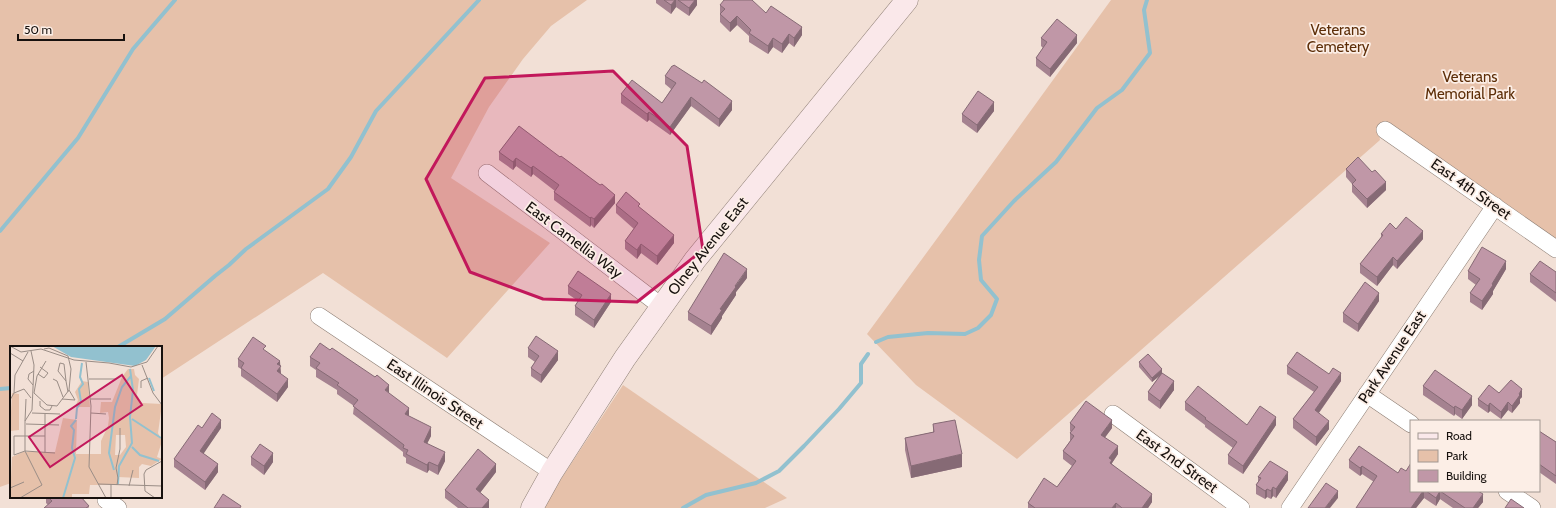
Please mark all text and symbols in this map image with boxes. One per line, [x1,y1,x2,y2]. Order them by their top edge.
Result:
scale bar [18,16,124,42]
park label: Veterans Cemetery [1307,21,1370,56]
text: 50 m [24,22,52,37]
park label: Veterans Memorial Park [1425,68,1515,103]
street label: East 4th Street [1427,155,1515,223]
street label: Olney Avenue East [664,193,752,299]
street label: East Camellia Way [522,198,626,282]
street label: Park Avenue East [1354,307,1430,407]
inset map [10,346,162,498]
street label: East Illinois Street [384,355,486,433]
legend [1410,420,1540,492]
street label: East 2nd Street [1133,425,1221,497]
text: Road [1446,428,1472,443]
text: Park [1446,448,1468,463]
text: Building [1446,468,1488,483]

